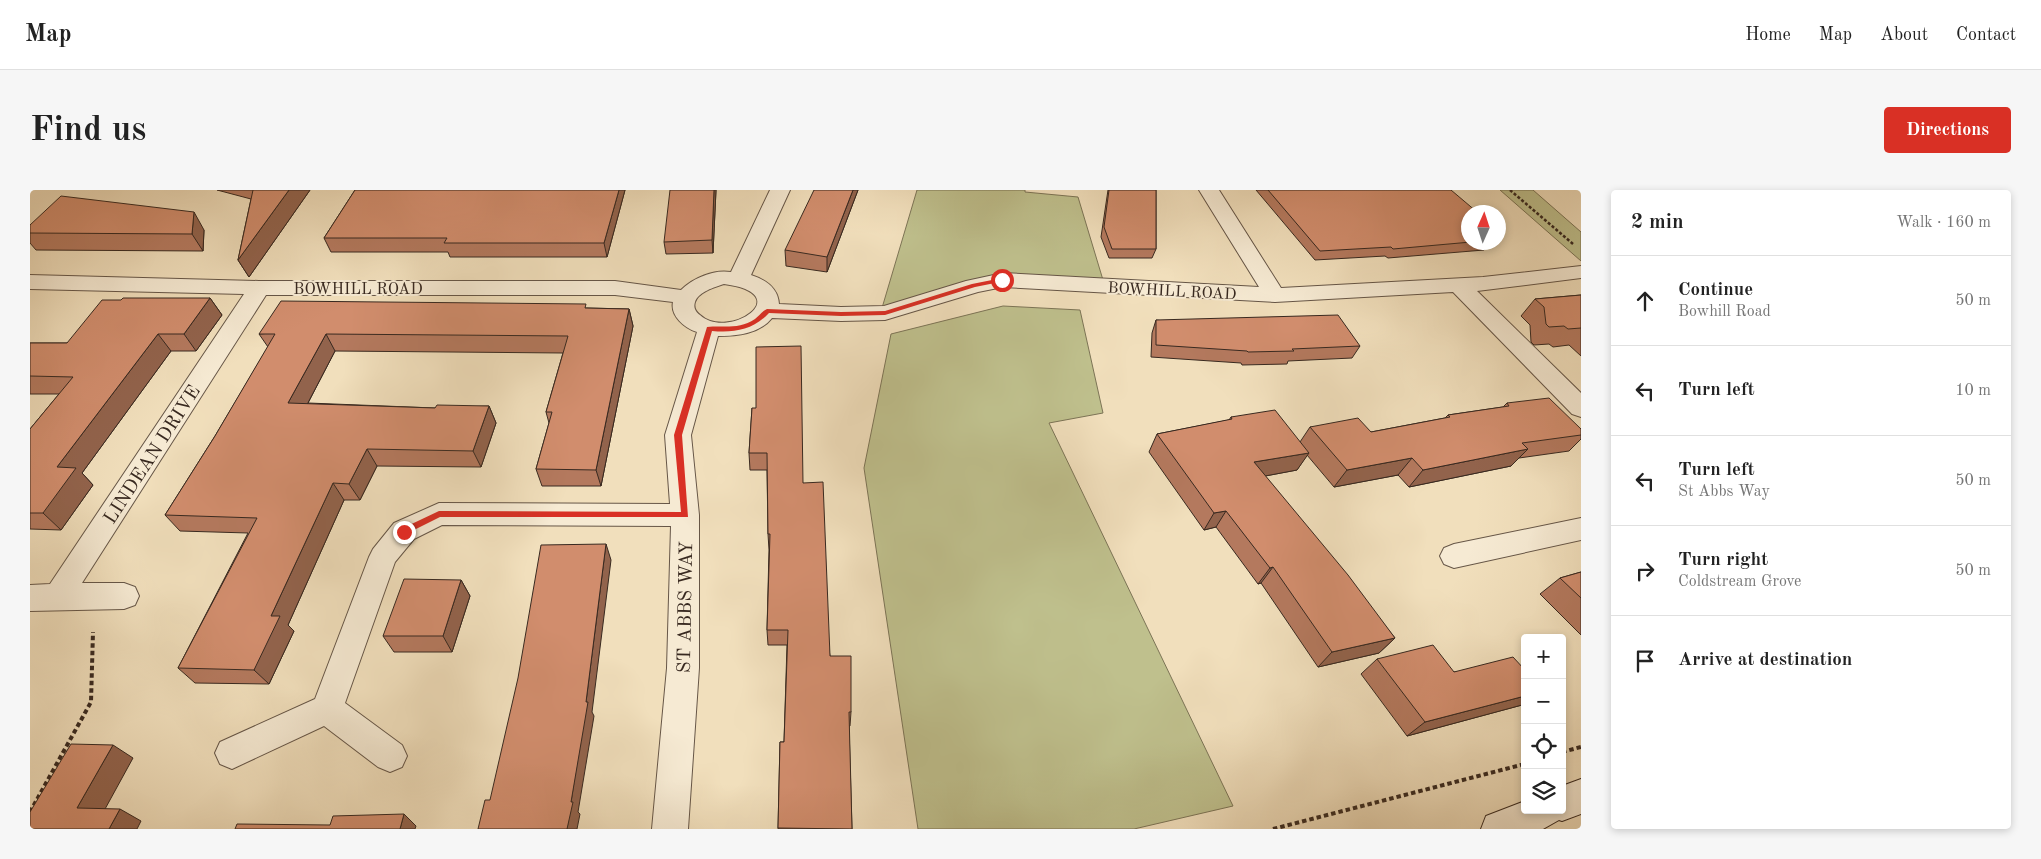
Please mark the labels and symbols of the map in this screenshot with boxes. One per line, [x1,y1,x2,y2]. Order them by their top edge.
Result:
north arrow [1461,205,1506,250]
route start [991,269,1014,292]
street label: BOWHILL ROAD [1107,281,1237,303]
street label: BOWHILL ROAD [293,282,423,298]
street label: LINDEAN DRIVE [101,383,205,528]
route end [393,521,416,544]
street label: ST ABBS WAY [676,541,697,673]

